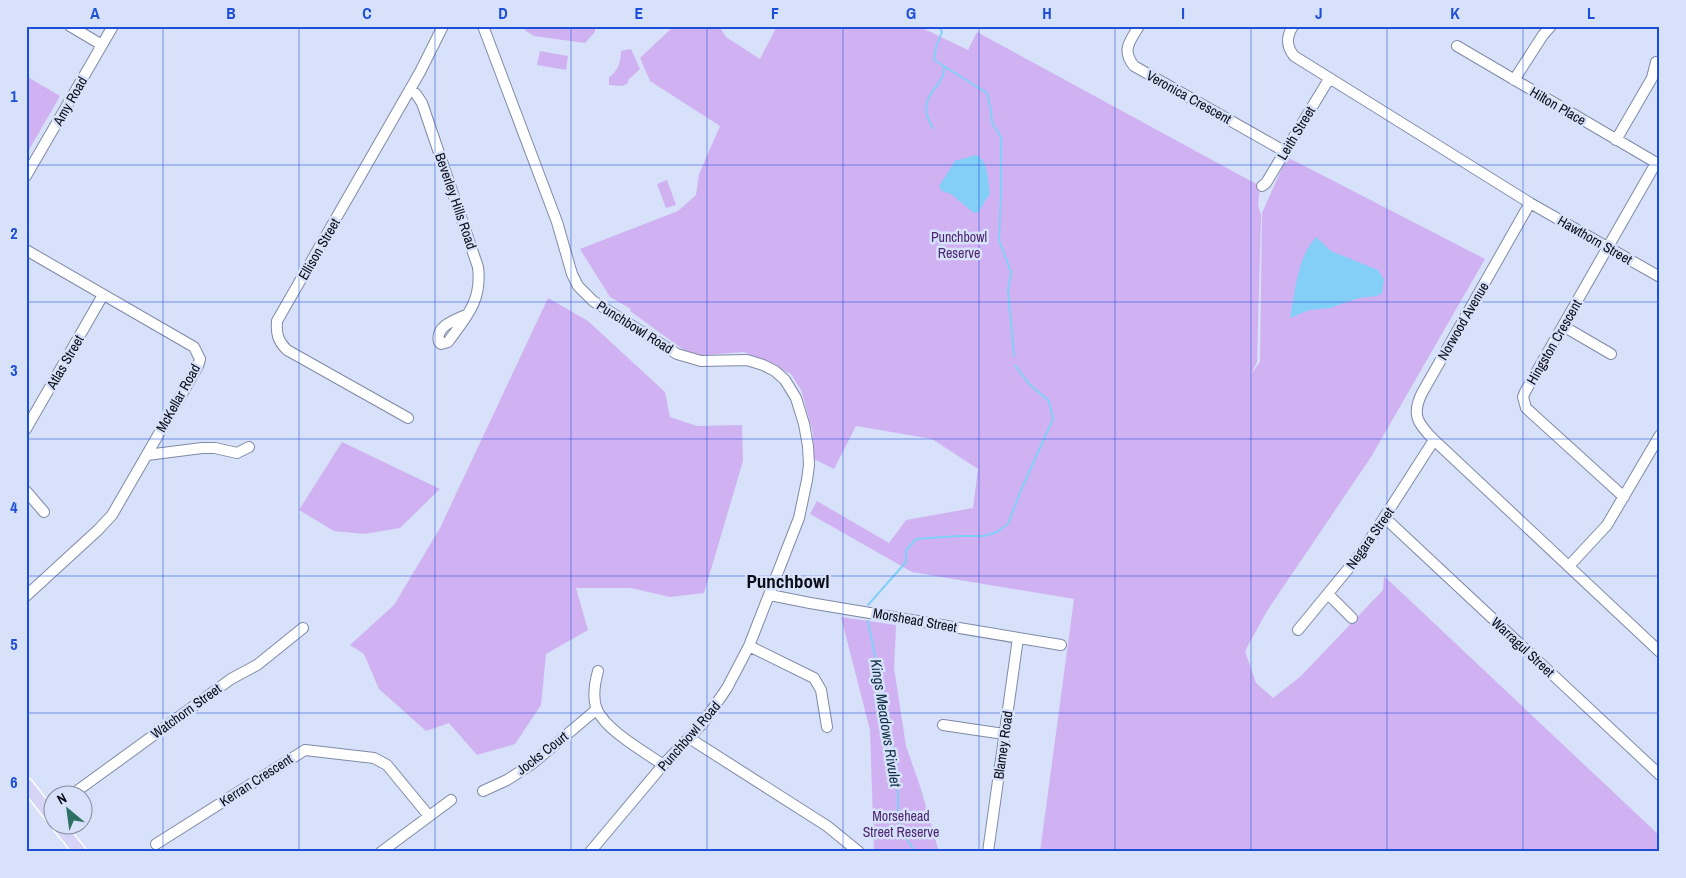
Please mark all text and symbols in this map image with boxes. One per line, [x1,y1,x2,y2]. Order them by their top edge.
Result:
text: A [90,2,100,24]
text: B [226,2,236,24]
text: C [362,2,372,24]
text: D [498,2,508,24]
text: E [635,2,644,24]
text: F [771,2,779,24]
text: G [906,2,916,24]
text: H [1042,2,1052,24]
text: I [1181,2,1185,24]
text: J [1315,2,1323,24]
text: K [1450,2,1460,24]
text: L [1587,2,1595,24]
street label: Veronica Crescent [1143,66,1235,128]
street label: Amy Road [48,73,91,130]
street label: Hilton Place [1527,83,1589,129]
text: 1 [10,85,18,107]
street label: Leith Street [1273,103,1319,163]
street label: Beverley Hills Road [431,150,481,252]
street label: Hawthorn Street [1555,211,1635,269]
street label: Ellison Street [294,215,344,283]
text: 2 [10,222,18,244]
park label: Punchbowl Reserve [931,228,987,262]
street label: Norwood Avenue [1433,279,1493,363]
street label: Punchbowl Road [593,296,677,358]
street label: Hingston Crescent [1522,296,1586,388]
street label: Atlas Street [42,332,88,393]
text: 3 [10,359,18,381]
street label: McKellar Road [152,361,204,435]
text: 4 [10,496,18,518]
street label: Negara Street [1342,504,1398,572]
district label: Punchbowl [746,568,830,594]
street label: Morshead Street [872,604,958,636]
street label: Warragul Street [1488,613,1558,681]
text: 5 [10,633,18,655]
water label: Kings Meadows Rivulet [866,658,907,789]
street label: Watchorn Street [147,679,225,743]
street label: Punchbowl Road [654,697,724,775]
street label: Blamey Road [989,710,1017,780]
street label: Jocks Court [513,727,571,779]
street label: Kerran Crescent [216,750,296,810]
text: 6 [10,771,18,793]
north arrow [42,786,92,836]
text: N [54,789,70,809]
park label: Morsehead Street Reserve [863,807,939,841]

